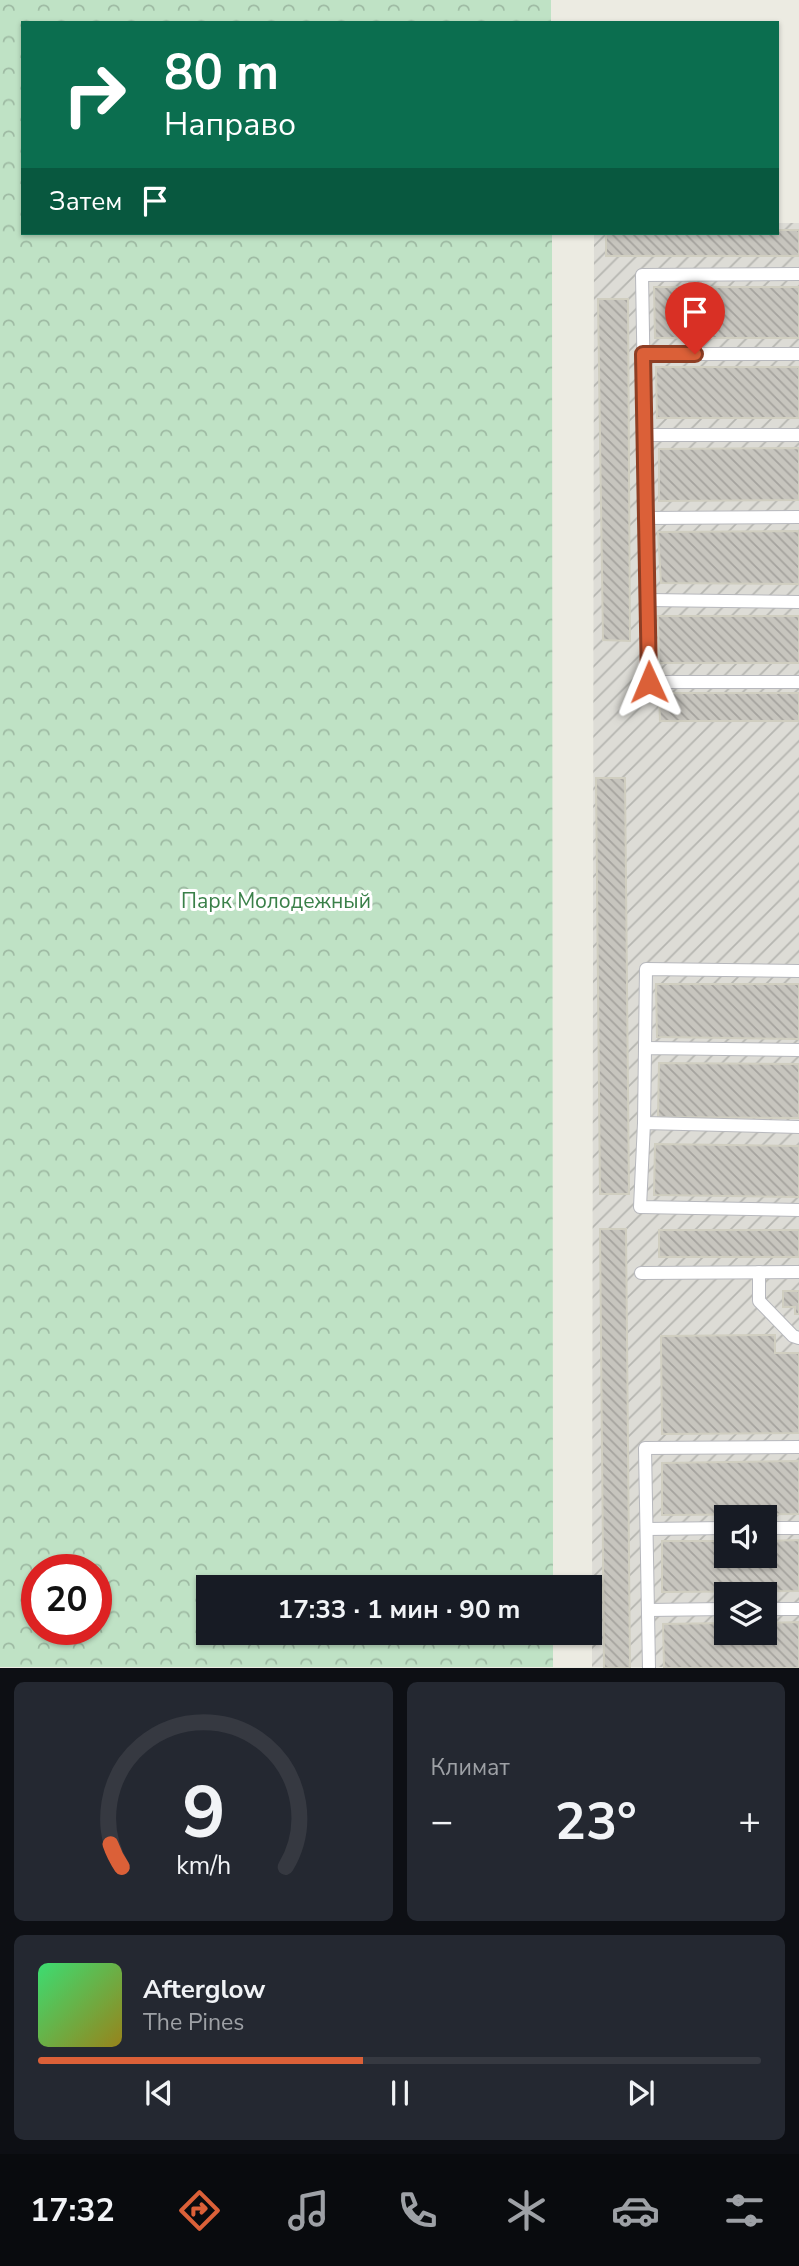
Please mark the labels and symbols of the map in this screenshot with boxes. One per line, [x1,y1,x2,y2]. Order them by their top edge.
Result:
pin [665,282,725,354]
position arrow [612,645,686,719]
park label: Парк Молодежный [181,887,371,915]
speed limit sign: 20 [21,1554,112,1645]

